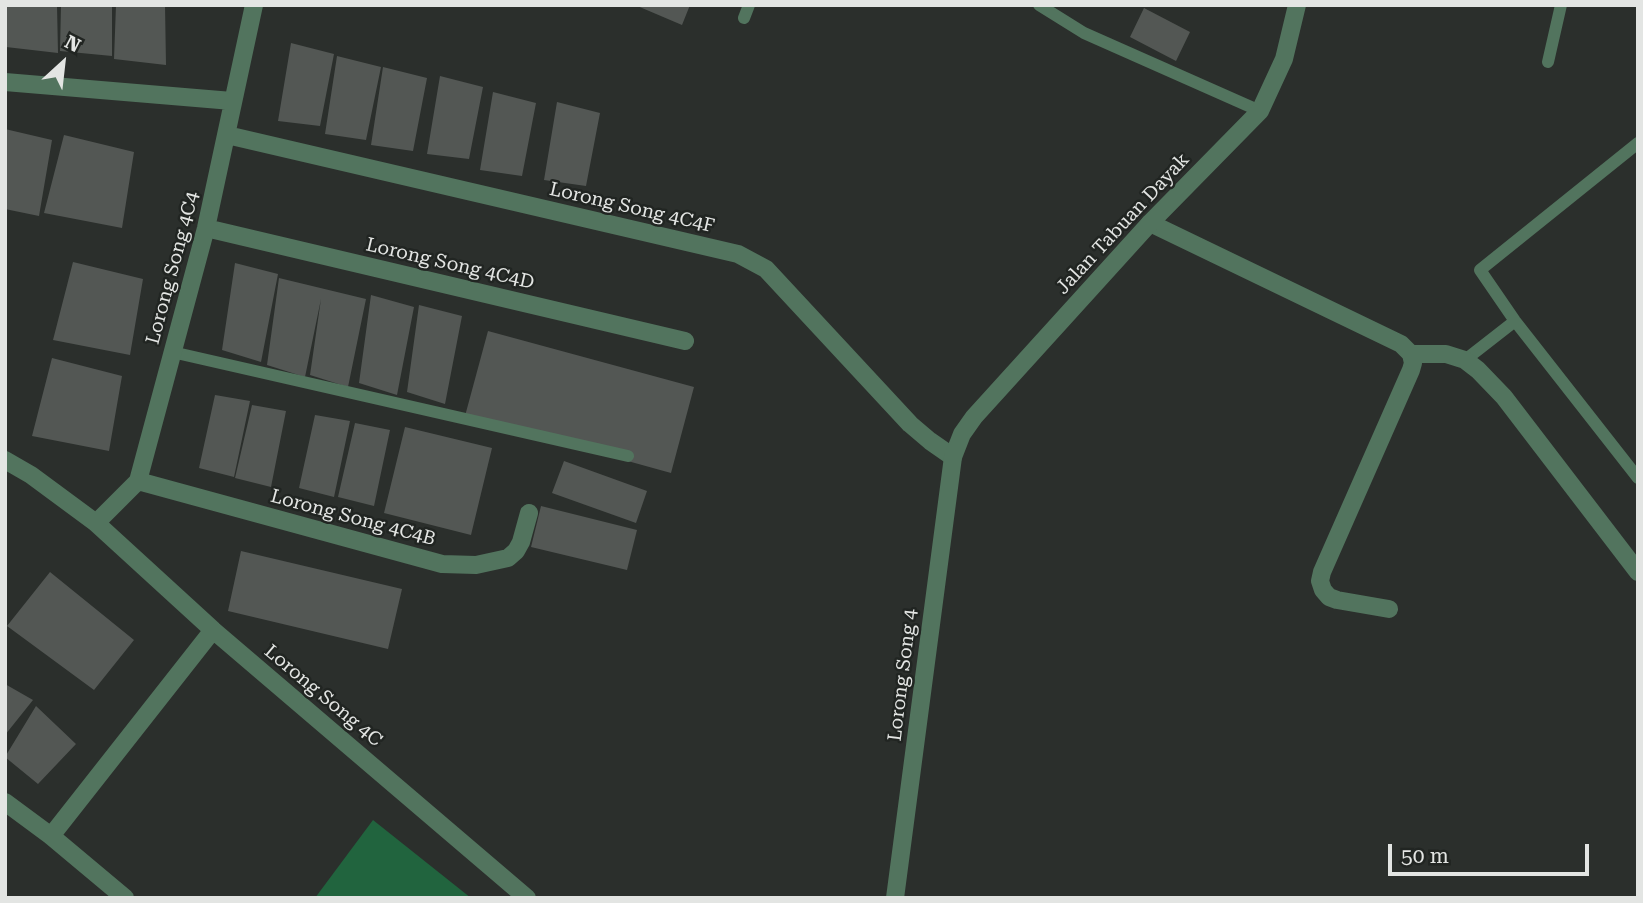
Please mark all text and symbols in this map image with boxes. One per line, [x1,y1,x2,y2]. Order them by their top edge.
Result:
north arrow [28,28,98,98]
text: N [61,30,84,57]
street label: Jalan Tabuan Dayak [1052,149,1194,299]
street label: Lorong Song 4C4F [547,178,717,238]
street label: Lorong Song 4C4 [142,189,204,347]
street label: Lorong Song 4C4D [364,234,536,294]
street label: Lorong Song 4C4B [268,485,438,551]
street label: Lorong Song 4 [884,608,922,742]
street label: Lorong Song 4C [260,640,386,752]
scale bar [1391,830,1592,874]
text: 50 m [1401,844,1449,868]

